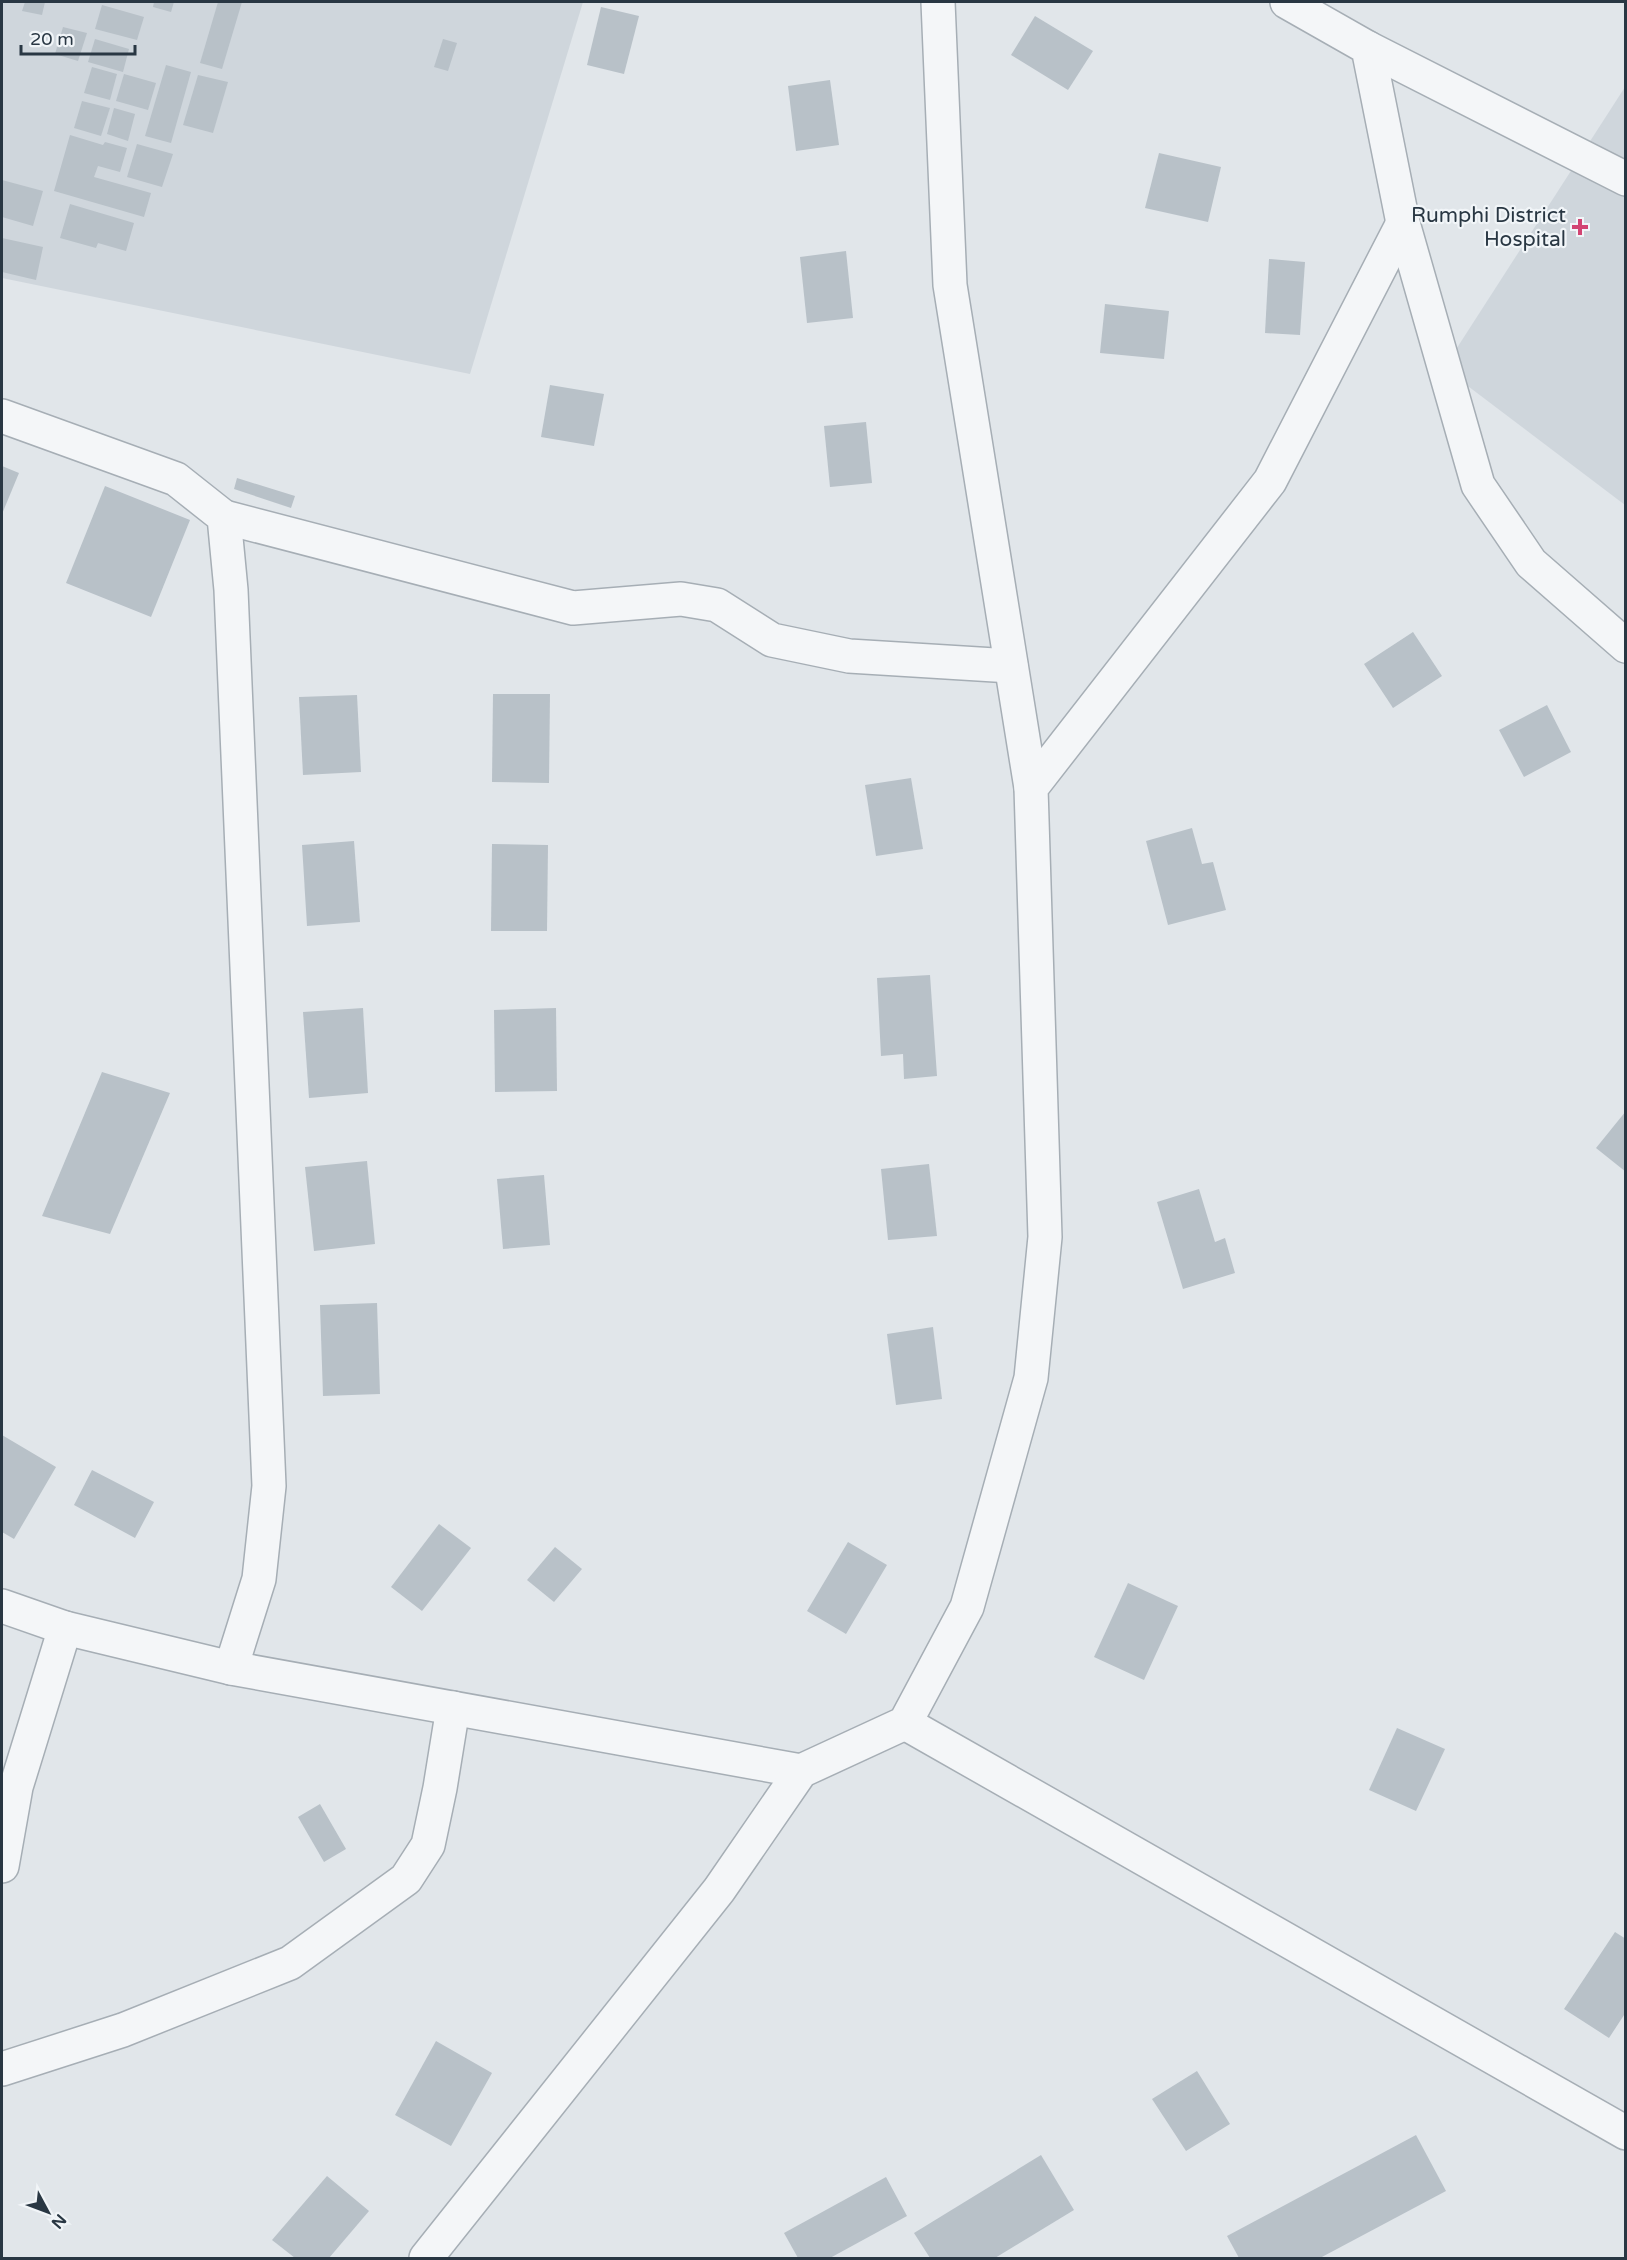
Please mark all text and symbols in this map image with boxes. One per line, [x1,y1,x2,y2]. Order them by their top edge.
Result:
scale bar [21,18,135,56]
text: 20 m [30,28,74,50]
place label: Rumphi District Hospital [1411,203,1566,252]
marker: Rumphi District Hospital [1571,218,1589,236]
north arrow [18,2182,78,2242]
text: N [47,2210,70,2233]

